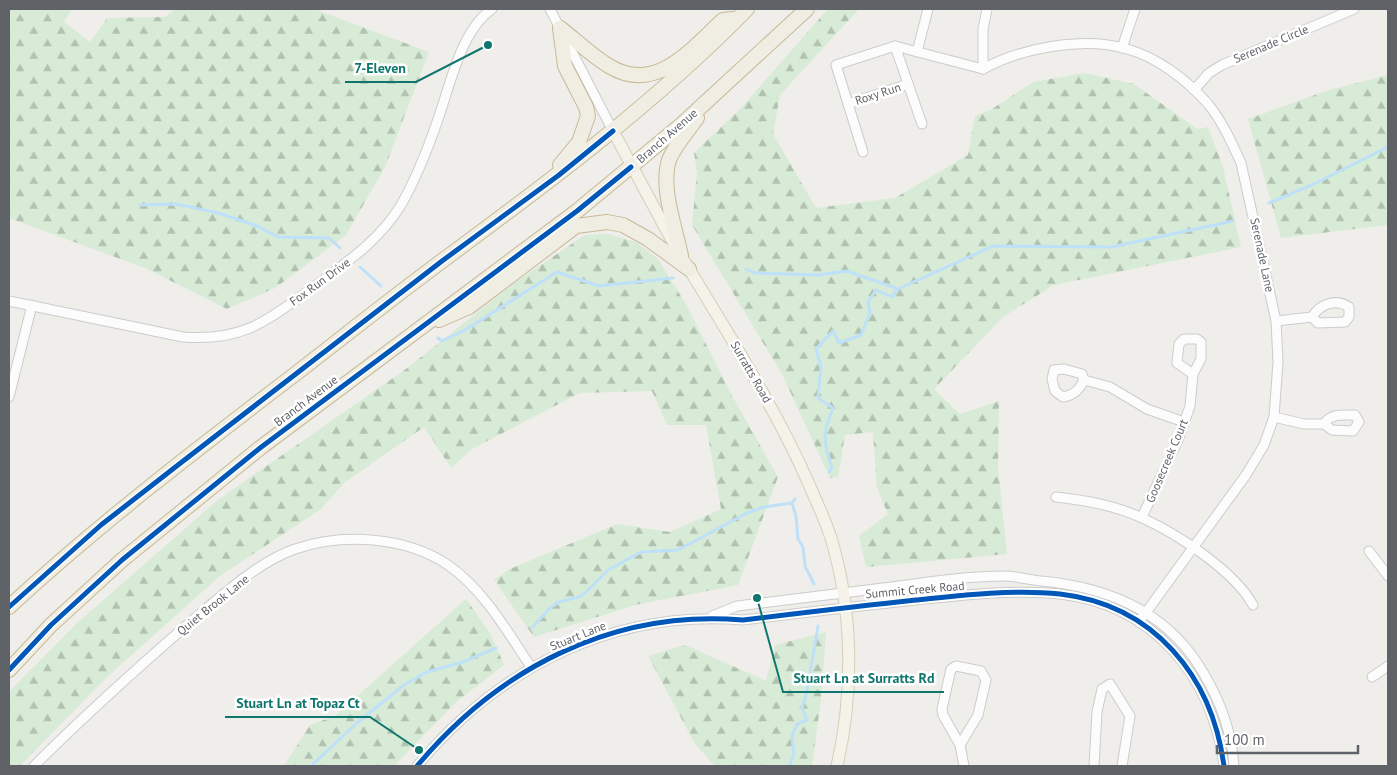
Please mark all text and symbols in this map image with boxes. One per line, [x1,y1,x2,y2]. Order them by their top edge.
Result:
street label: Serenade Circle [1231,21,1311,66]
callout: 7-Eleven [345,53,416,82]
text: 7-Eleven [354,59,406,77]
street label: Roxy Run [853,79,903,108]
street label: Branch Avenue [633,105,700,166]
street label: Serenade Lane [1247,216,1278,293]
street label: Fox Run Drive [286,255,353,309]
street label: Surratts Road [728,338,775,405]
street label: Branch Avenue [271,372,341,429]
street label: Goosecreek Court [1142,417,1191,505]
street label: Quiet Brook Lane [174,571,252,638]
street label: Summit Creek Road [865,578,965,601]
street label: Stuart Lane [548,618,608,654]
callout: Stuart Ln at Surratts Rd [783,663,944,692]
text: Stuart Ln at Surratts Rd [793,669,935,687]
callout: Stuart Ln at Topaz Ct [225,688,370,717]
text: Stuart Ln at Topaz Ct [236,694,360,712]
scale bar [1217,722,1358,754]
text: 100 m [1224,730,1265,749]

